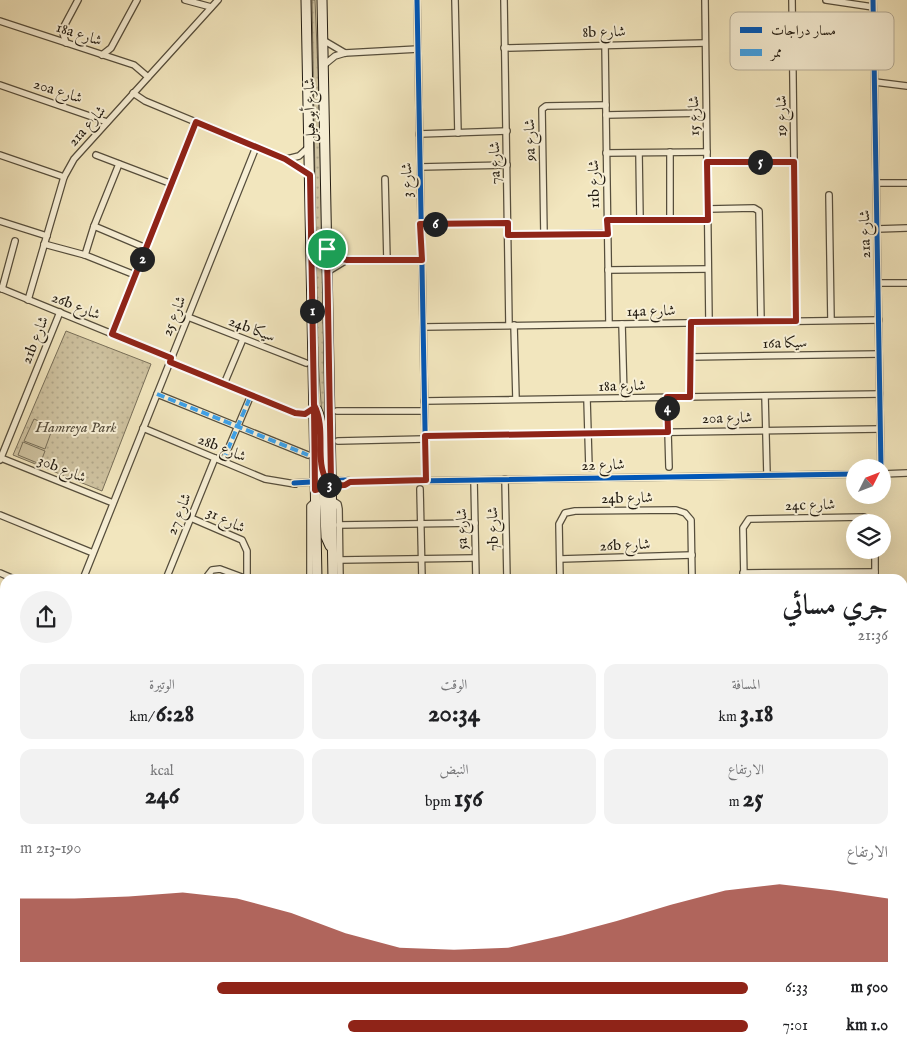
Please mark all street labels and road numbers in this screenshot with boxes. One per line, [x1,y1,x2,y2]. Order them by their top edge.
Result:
street label: 18a شارع [53,18,104,53]
street label: 8b شارع [582,22,626,45]
street label: 20a شارع [30,74,85,111]
street label: شارع أبو هيل [298,78,323,142]
street label: شارع 19 [772,95,794,137]
street label: شارع 15 [684,96,707,136]
street label: 21a شارع [64,102,112,152]
street label: 9a شارع [520,119,543,162]
street label: 7a شارع [485,141,508,185]
street label: 11b شارع [584,160,607,208]
street label: شارع 3 [397,162,420,198]
street label: 21a شارع [855,210,878,258]
street label: 26b شارع [48,288,103,327]
street label: شارع 25 [157,293,193,340]
street label: 14a شارع [626,301,676,324]
street label: 24b سيكا [226,311,278,347]
street label: 21b شارع [17,313,56,368]
street label: 16a سيكا [763,333,807,353]
street label: 18a شارع [598,376,646,399]
street label: 20a شارع [702,408,752,431]
street label: 28b شارع [194,430,249,469]
street label: 30b شارع [34,451,89,490]
street label: شارع 22 [581,455,625,478]
street label: 24b شارع [601,488,653,511]
street label: شارع 27 [162,490,199,539]
street label: 24c شارع [785,495,835,518]
street label: شارع 31 [202,503,248,540]
street label: 7b شارع [483,507,506,551]
street label: 5a شارع [452,508,475,550]
street label: 26b شارع [599,535,651,558]

